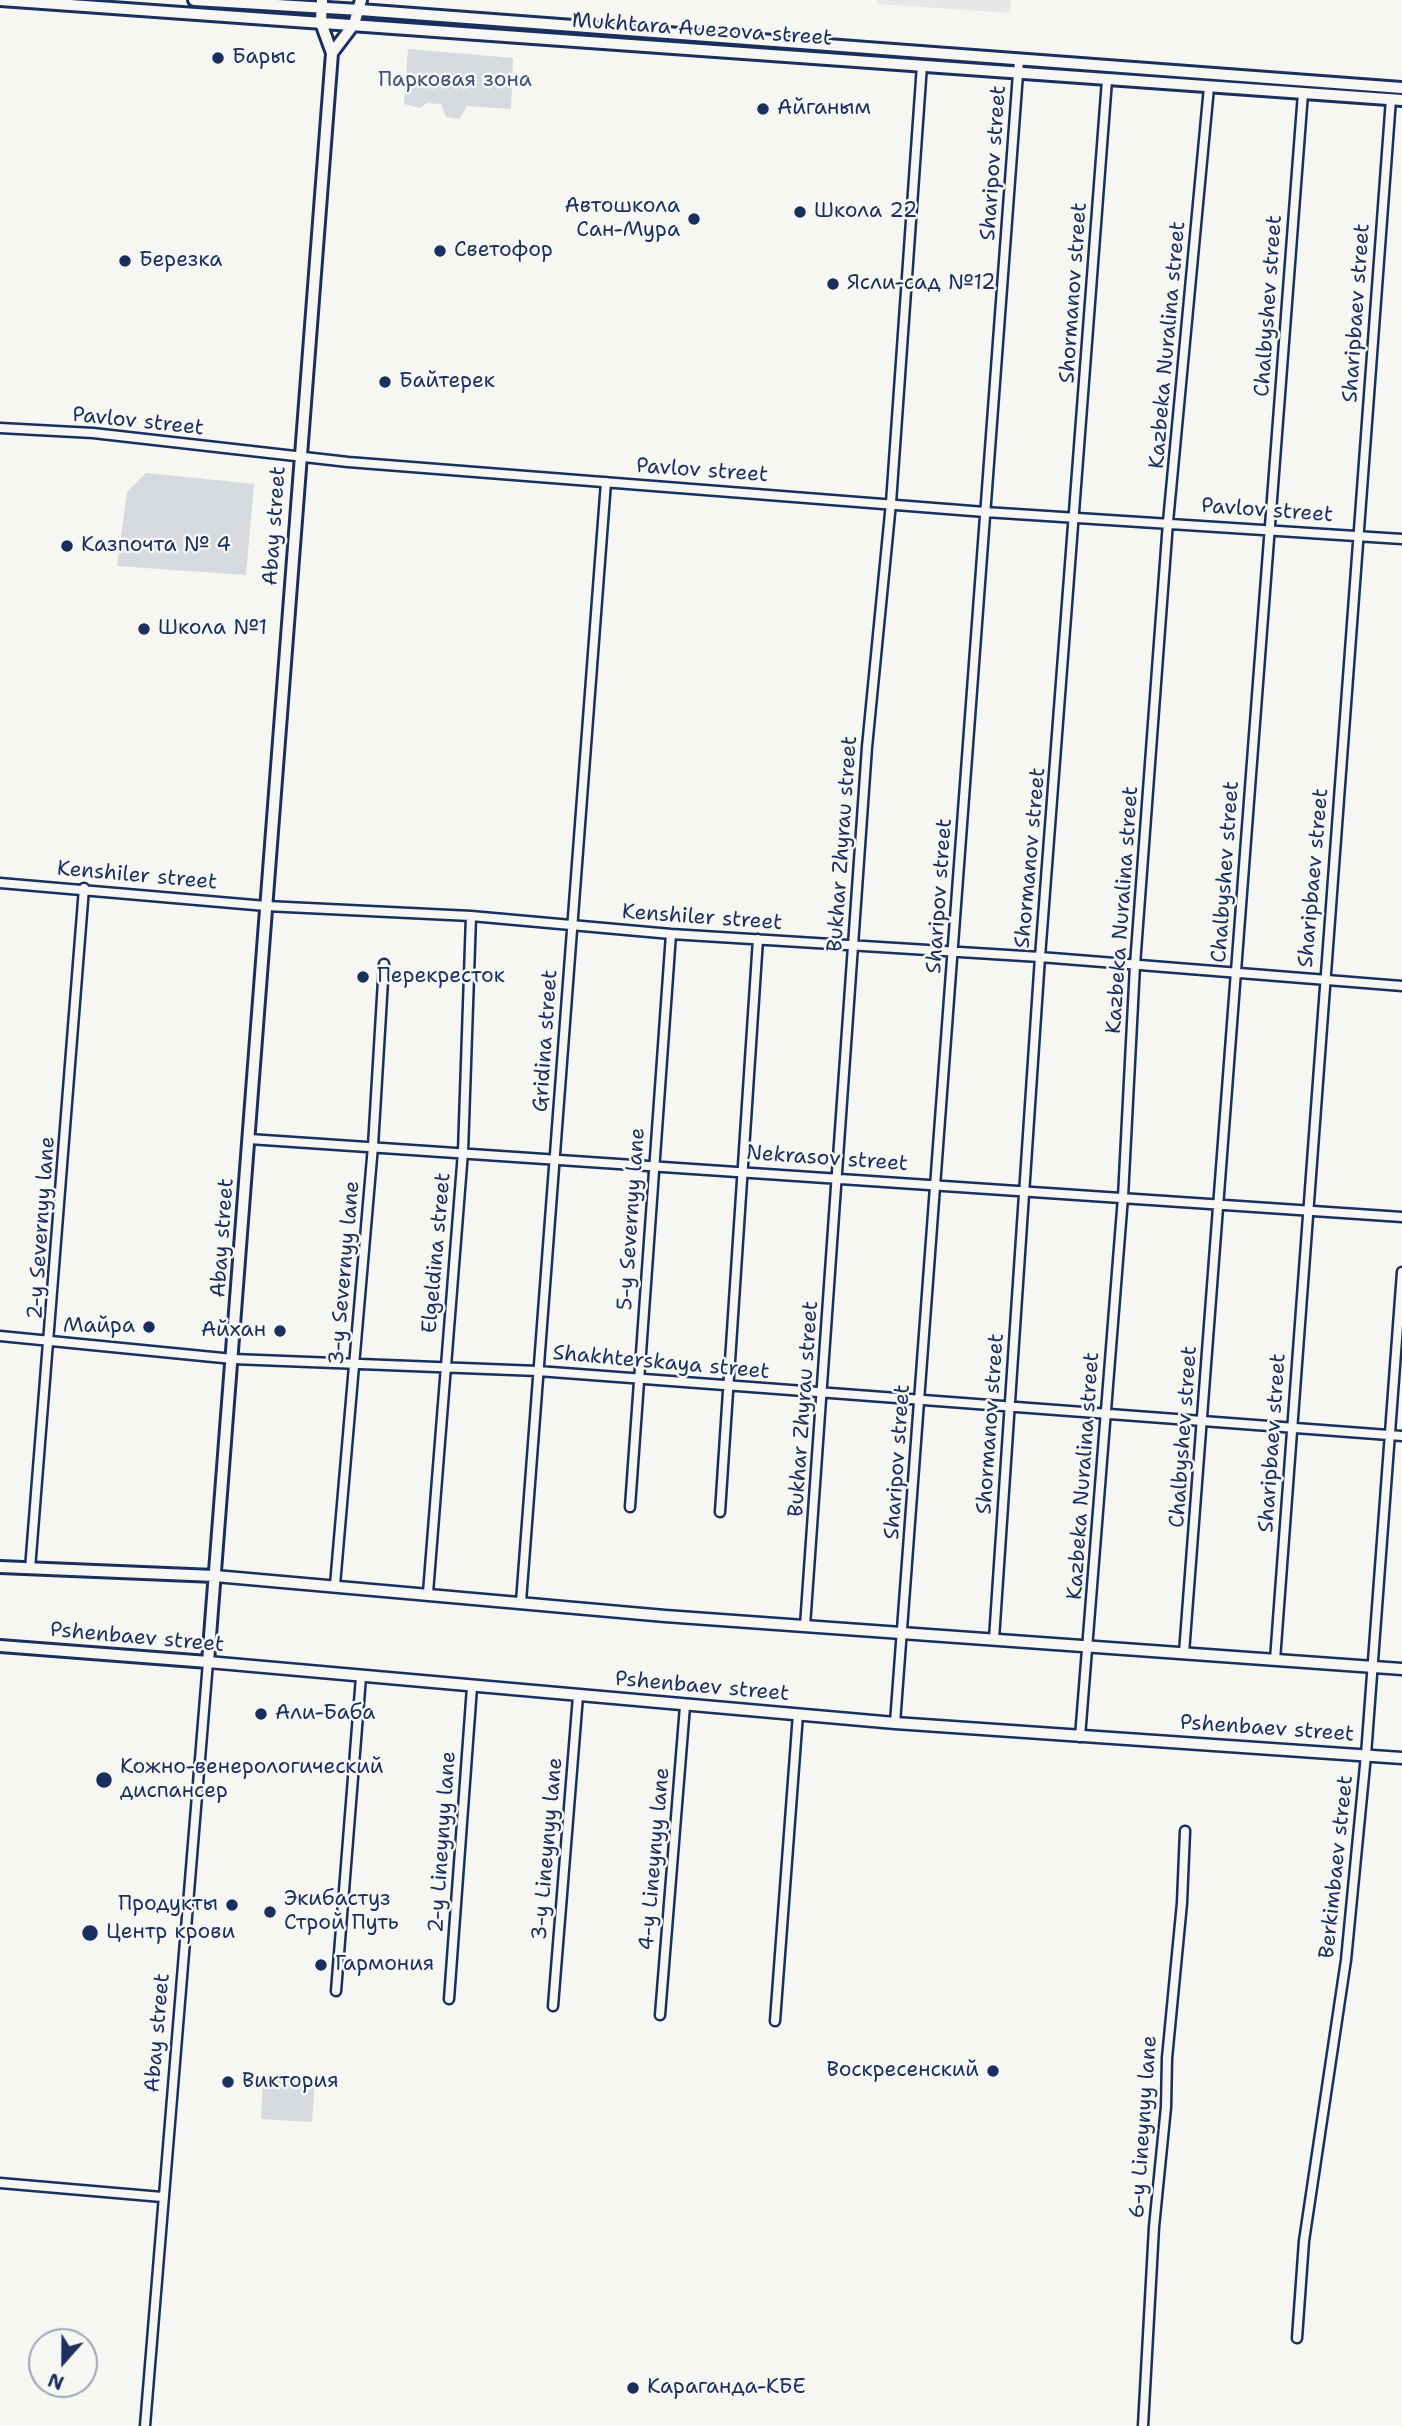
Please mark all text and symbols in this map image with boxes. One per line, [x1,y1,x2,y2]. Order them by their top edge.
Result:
street label: Mukhtara Auezova street [571,8,833,52]
place label: Барыс [232,45,296,71]
marker: Барыс [210,50,226,66]
park label: Парковая зона [378,68,532,94]
street label: Sharipov street [976,85,1012,241]
place label: Айганым [777,96,871,122]
marker: Айганым [755,101,771,117]
place label: Автошкола Сан-Мура [564,194,680,244]
place label: Школа 22 [814,199,918,225]
street label: Shormanov street [1055,202,1093,384]
marker: Школа 22 [792,204,808,220]
marker: Автошкола Сан-Мура [686,211,702,227]
street label: Chalbyshev street [1250,214,1288,398]
street label: Kazbeka Nuralina street [1145,220,1191,470]
street label: Sharipbaev street [1338,222,1376,404]
place label: Светофор [454,238,553,264]
marker: Светофор [432,243,448,259]
place label: Березка [139,248,222,274]
marker: Березка [117,253,133,269]
place label: Ясли-сад №12 [847,271,996,297]
marker: Ясли-сад №12 [825,276,841,292]
place label: Байтерек [399,369,495,395]
marker: Байтерек [377,374,393,390]
street label: Pavlov street [71,403,205,441]
street label: Pavlov street [635,454,769,488]
street label: Abay street [258,465,292,587]
street label: Pavlov street [1200,494,1334,528]
place label: Казпочта № 4 [81,533,231,559]
marker: Казпочта № 4 [59,538,75,554]
place label: Школа №1 [158,616,267,642]
marker: Школа №1 [136,621,152,637]
street label: Bukhar Zhyrau street [823,735,863,953]
street label: Shormanov street [1011,767,1051,949]
street label: Chalbyshev street [1207,780,1245,964]
street label: Kazbeka Nuralina street [1102,785,1144,1035]
street label: Sharipbaev street [1294,787,1334,969]
street label: Sharipov street [922,818,958,974]
street label: Kenshiler street [56,856,218,896]
street label: Kenshiler street [621,900,783,936]
place label: Перекресток [377,964,505,990]
marker: Перекресток [355,969,371,985]
street label: Gridina street [528,969,564,1113]
street label: 5-y Severnyy lane [613,1127,651,1311]
street label: 2-y Severnyy lane [23,1136,61,1320]
street label: Nekrasov street [745,1141,909,1177]
street label: Elgeldina street [417,1172,457,1334]
street label: Abay street [206,1177,240,1299]
street label: 3-y Severnyy lane [324,1180,366,1366]
street label: Bukhar Zhyrau street [784,1300,824,1518]
place label: Майра [63,1314,135,1340]
place label: Айхан [201,1318,266,1344]
marker: Майра [141,1319,157,1335]
marker: Айхан [272,1323,288,1339]
street label: Shormanov street [972,1333,1010,1515]
street label: Shakhterskaya street [552,1341,770,1385]
street label: Chalbyshev street [1165,1345,1203,1529]
street label: Kazbeka Nuralina street [1063,1351,1105,1601]
street label: Sharipbaev street [1254,1352,1292,1534]
street label: Sharipov street [880,1384,916,1540]
street label: Pshenbaev street [49,1618,225,1658]
street label: Pshenbaev street [614,1667,790,1707]
place label: Али-Баба [275,1701,375,1727]
marker: Али-Баба [253,1706,269,1722]
street label: Pshenbaev street [1179,1710,1355,1748]
street label: 2-y Lineynyy lane [424,1750,462,1934]
place label: Кожно-венерологический диспансер [120,1755,384,1805]
street label: 3-y Lineynyy lane [527,1757,569,1941]
street label: 4-y Lineynyy lane [634,1766,676,1952]
marker: Кожно-венерологический диспансер [94,1770,114,1790]
street label: Berkimbaev street [1315,1774,1359,1960]
place label: Экибастуз Строй Путь [284,1887,399,1937]
place label: Продукты [118,1892,218,1918]
marker: Продукты [224,1897,240,1913]
marker: Экибастуз Строй Путь [262,1904,278,1920]
place label: Центр крови [106,1920,235,1946]
marker: Центр крови [80,1923,100,1943]
place label: Гармония [335,1952,434,1978]
marker: Гармония [313,1957,329,1973]
street label: Abay street [140,1972,176,2094]
street label: 6-y Lineynyy lane [1125,2035,1163,2219]
place label: Воскресенский [826,2058,979,2084]
marker: Воскресенский [985,2063,1001,2079]
place label: Виктория [242,2069,339,2095]
marker: Виктория [220,2074,236,2090]
north arrow [28,2328,98,2398]
text: N [45,2367,68,2396]
place label: Караганда-КБЕ [647,2375,806,2401]
marker: Караганда-КБЕ [625,2380,641,2396]

